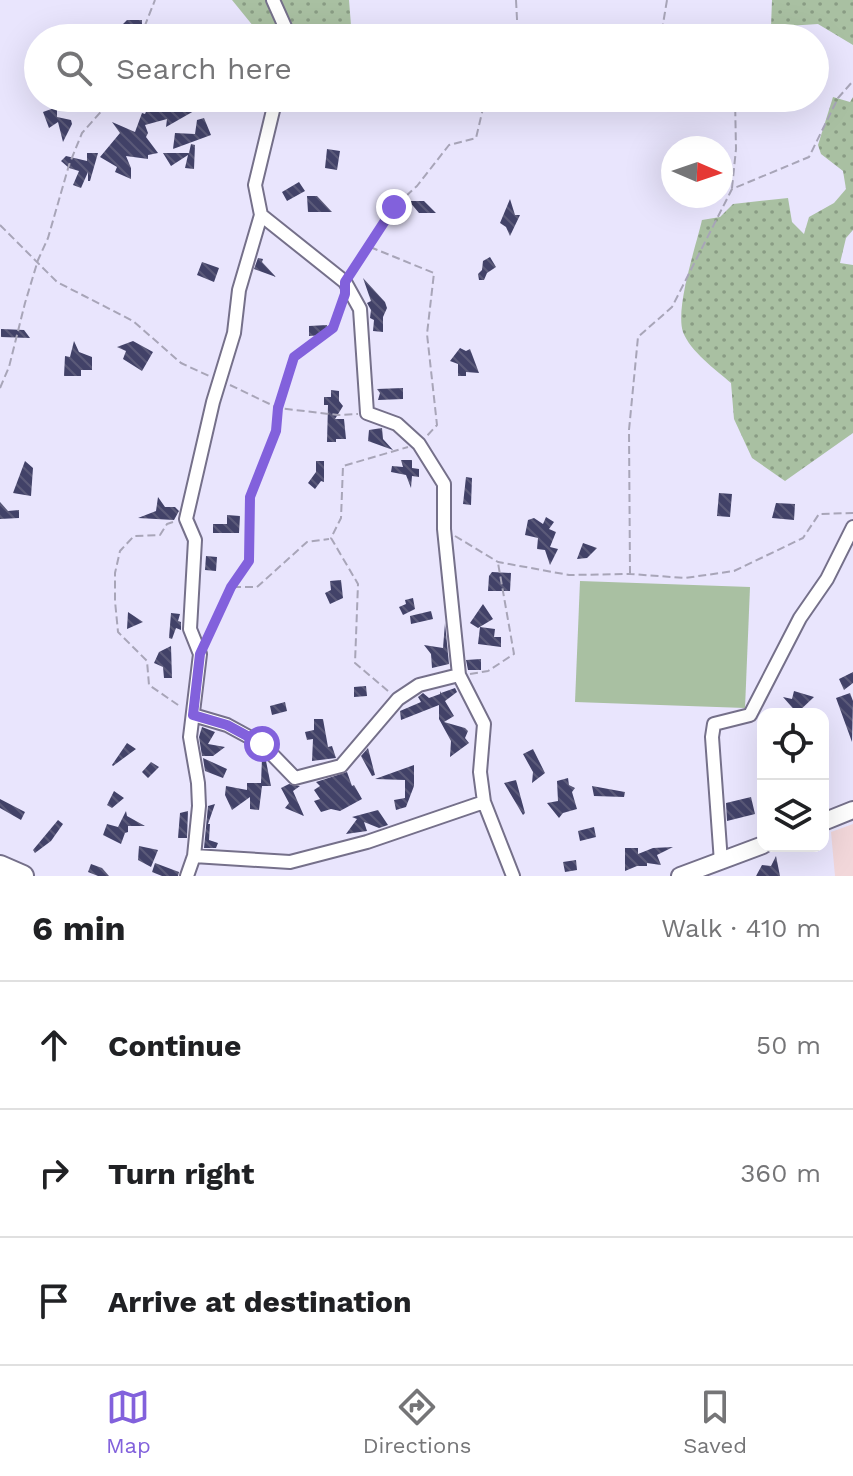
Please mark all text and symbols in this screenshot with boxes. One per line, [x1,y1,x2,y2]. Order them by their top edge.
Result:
search box [24,24,829,112]
icon: search [52,46,96,90]
text: Search here [116,51,292,86]
north arrow [661,136,733,208]
route end [376,189,412,225]
map controls [757,708,829,852]
button: locate [757,708,829,780]
route start [244,726,280,762]
button: layers [757,780,829,852]
text: 6 min [32,908,126,948]
text: Walk · 410 m [661,913,821,943]
icon: ahead [32,1023,76,1067]
text: Continue [108,1028,241,1063]
text: 50 m [756,1030,821,1060]
icon: right [32,1151,76,1195]
text: Turn right [108,1156,254,1191]
text: 360 m [740,1158,821,1188]
icon: arrive [32,1279,76,1323]
text: Arrive at destination [108,1284,412,1319]
tab: Map [106,1385,151,1458]
tab: Directions [363,1385,471,1458]
tab: Saved [683,1385,747,1458]

